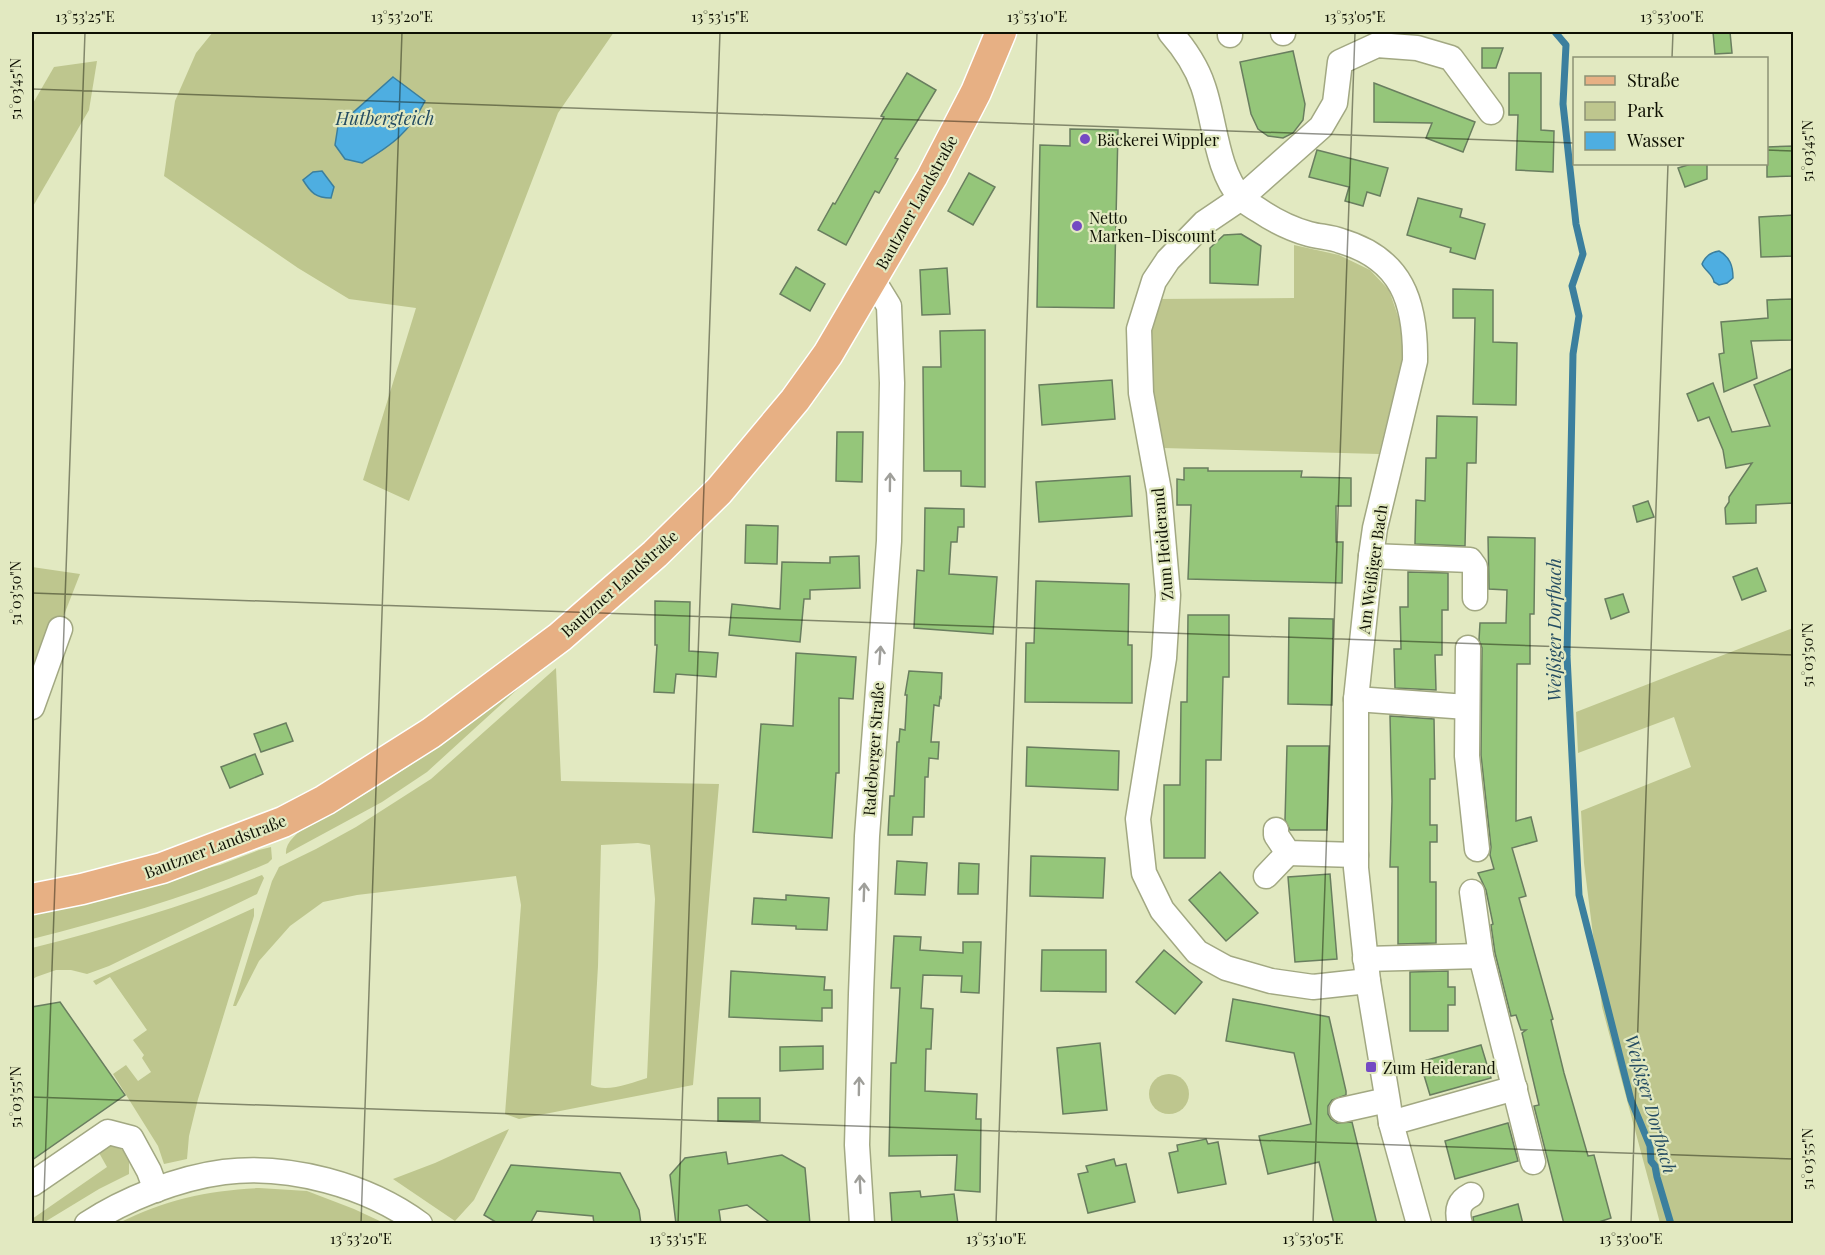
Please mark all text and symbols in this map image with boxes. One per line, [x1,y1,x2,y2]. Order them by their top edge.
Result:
text: 13°53'25"E [55,6,115,26]
text: 13°53'20"E [371,6,433,26]
text: 13°53'15"E [691,6,749,26]
text: 13°53'10"E [1007,6,1067,26]
text: 13°53'05"E [1325,6,1385,26]
text: 13°53'00"E [1640,6,1704,26]
legend [1573,57,1768,165]
text: 51°03'45"N [5,58,25,120]
text: Straße [1627,68,1680,92]
text: Park [1627,98,1664,122]
water label: Hutbergteich [335,106,434,130]
text: 51°03'45"N [1797,120,1817,182]
text: Wasser [1626,128,1685,152]
place label: Bäckerei Wippler [1097,129,1219,150]
street label: Bautzner Landstraße [870,131,962,273]
marker: Bäckerei Wippler [1078,132,1092,146]
place label: Netto Marken-Discount [1089,207,1216,246]
marker: Netto Marken-Discount [1070,219,1084,233]
one-way arrow [884,473,896,493]
street label: Zum Heiderand [1147,487,1177,601]
street label: Am Weißiger Bach [1352,502,1392,636]
street label: Bautzner Landstraße [556,525,682,641]
water label: Weißiger Dorfbach [1542,558,1566,702]
text: 51°03'50"N [5,560,25,625]
text: 51°03'50"N [1797,622,1817,687]
one-way arrow [875,646,886,666]
street label: Radeberger Straße [858,681,888,817]
street label: Bautzner Landstraße [141,809,289,883]
one-way arrow [859,882,870,902]
water label: Weißiger Dorfbach [1620,1032,1682,1176]
place label: Zum Heiderand [1383,1057,1496,1078]
marker: Zum Heiderand [1364,1060,1378,1074]
text: 51°03'55"N [5,1066,25,1128]
one-way arrow [853,1077,864,1097]
text: 51°03'55"N [1797,1128,1817,1190]
one-way arrow [854,1175,865,1195]
text: 13°53'20"E [330,1228,392,1248]
text: 13°53'15"E [649,1228,707,1248]
text: 13°53'10"E [966,1228,1026,1248]
text: 13°53'05"E [1283,1228,1343,1248]
text: 13°53'00"E [1599,1228,1663,1248]

